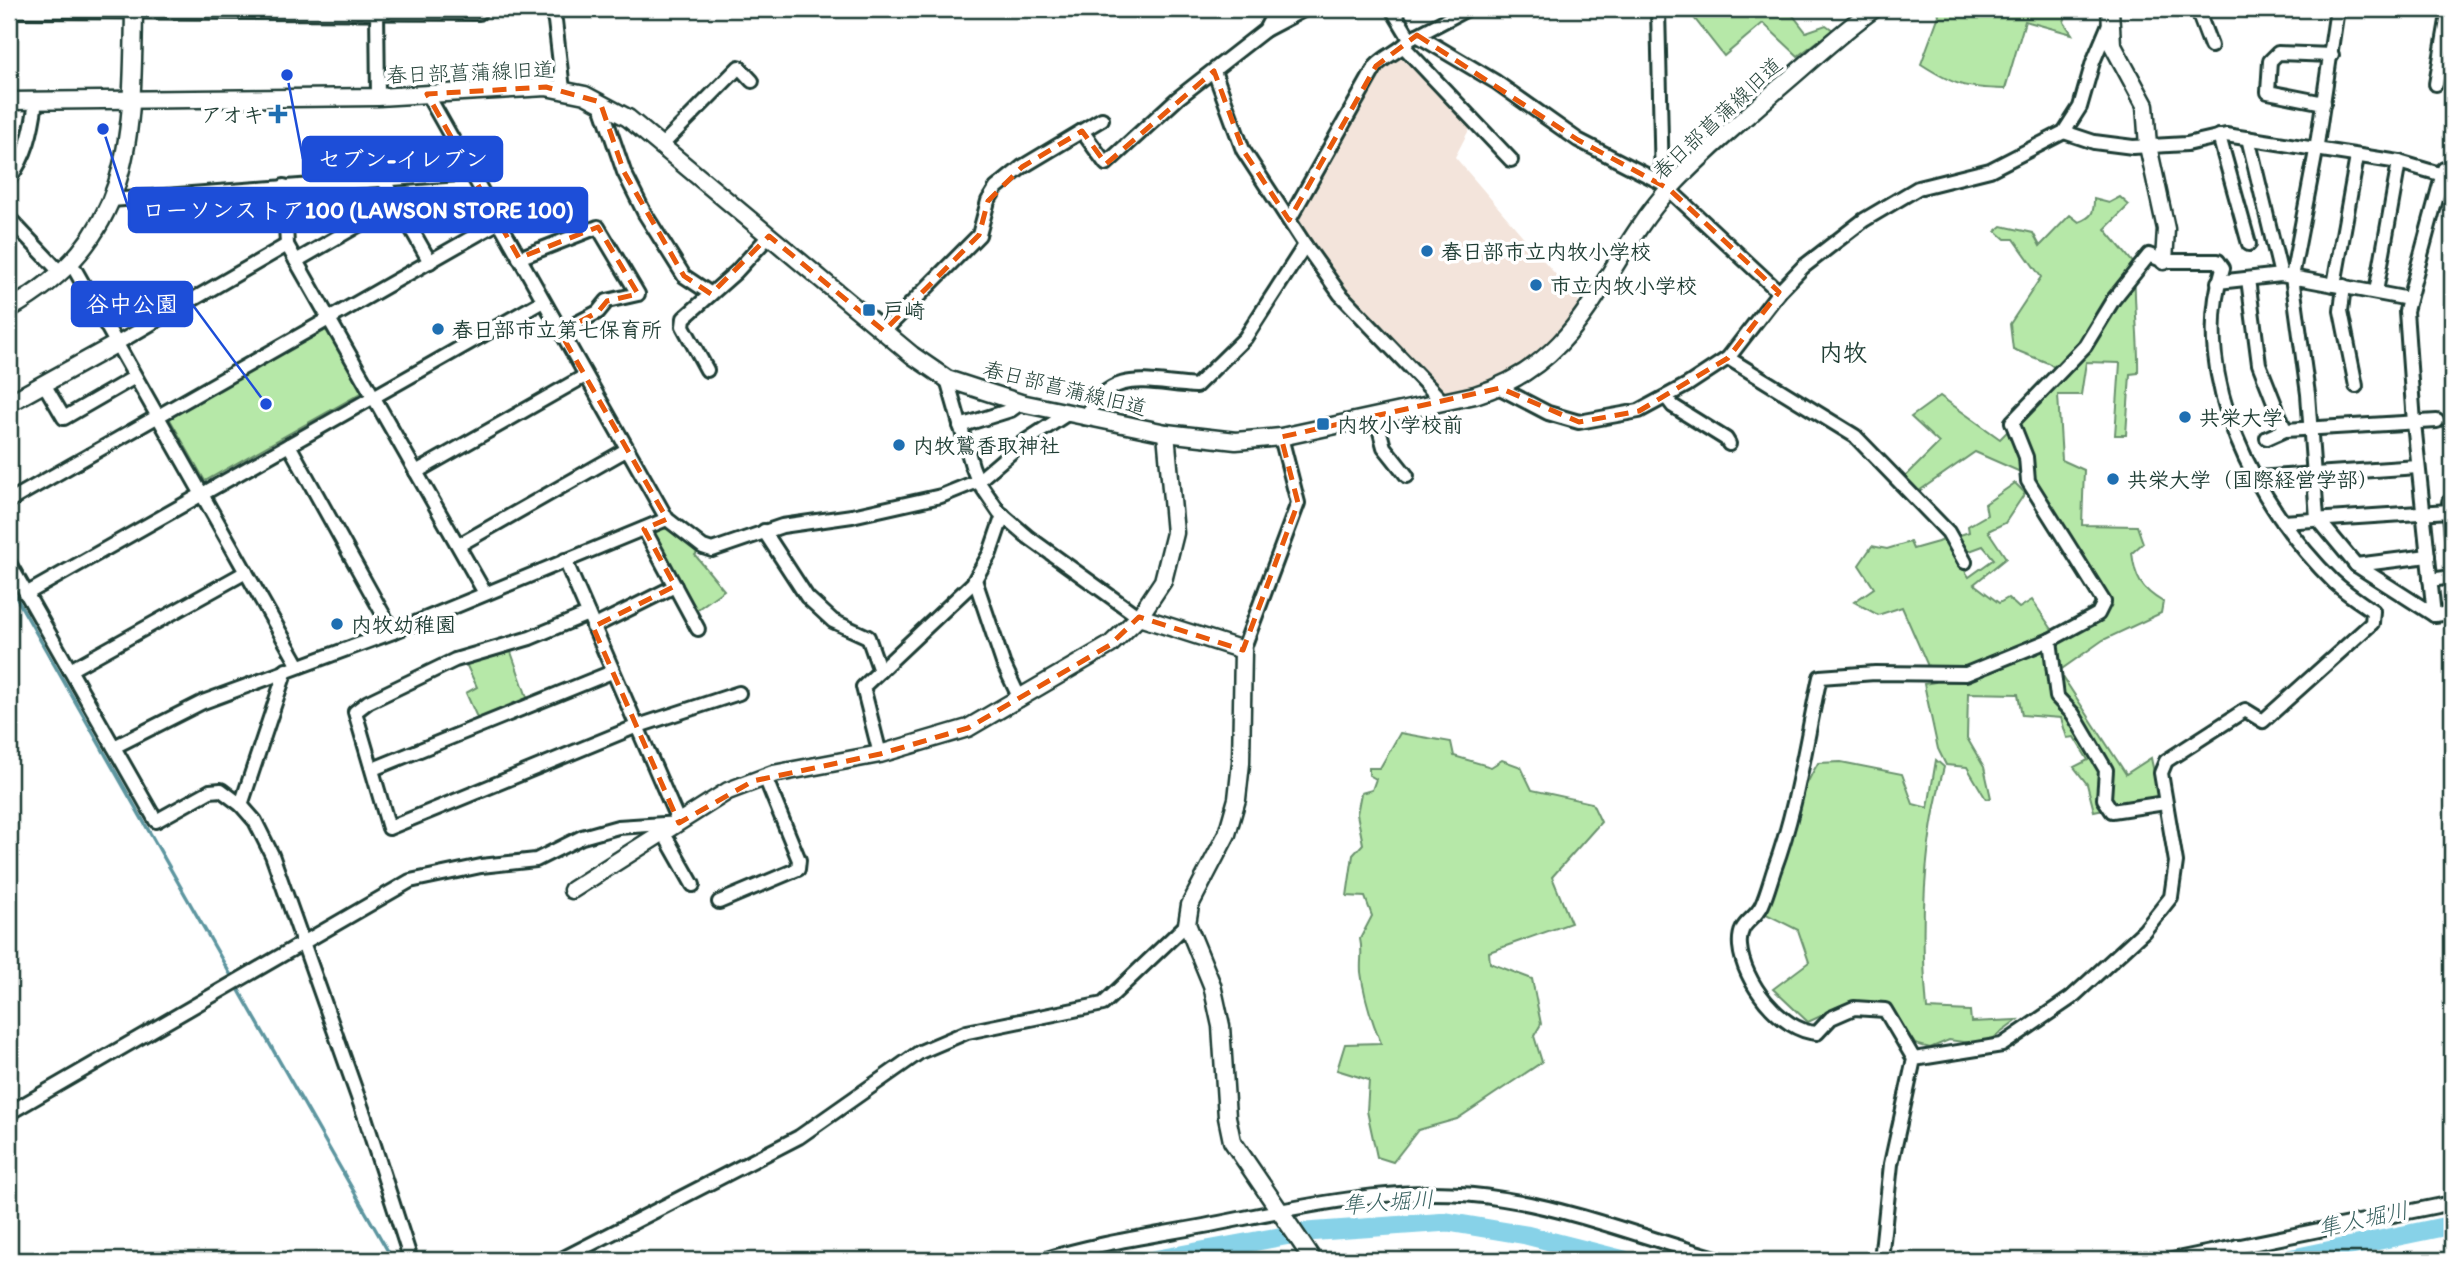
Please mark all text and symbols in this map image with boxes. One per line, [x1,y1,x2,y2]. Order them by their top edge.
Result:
street label: 春日部菖蒲線旧道 [1647,52,1787,184]
street label: 春日部菖蒲線旧道 [386,57,554,87]
place label: アオキ [201,102,264,127]
marker: アオキ [270,106,286,122]
callout: セブン-イレブン [303,137,502,181]
text: セブン-イレブン [318,145,488,173]
callout: ローソンストア100 (LAWSON STORE 100) [129,188,587,232]
text: ローソンストア100 (LAWSON STORE 100) [142,196,574,224]
place label: 春日部市立内牧小学校 [1441,239,1651,264]
marker: 春日部市立内牧小学校 [1419,243,1435,259]
place label: 市立内牧小学校 [1550,273,1697,298]
marker: 市立内牧小学校 [1528,277,1544,293]
callout: 谷中公園 [72,282,192,326]
text: 谷中公園 [86,290,178,318]
place label: 戸崎 [883,298,925,323]
marker: 戸崎 [861,302,877,318]
place label: 春日部市立第七保育所 [452,317,662,342]
marker: 春日部市立第七保育所 [430,321,446,337]
district label: 内牧 [1819,338,1867,367]
street label: 春日部菖蒲線旧道 [980,356,1150,420]
place label: 共栄大学 [2199,405,2283,430]
marker: 共栄大学 [2177,409,2193,425]
place label: 内牧小学校前 [1337,412,1463,437]
marker: 内牧小学校前 [1315,416,1331,432]
place label: 内牧鷲香取神社 [913,433,1060,458]
marker: 内牧鷲香取神社 [891,437,907,453]
place label: 共栄大学（国際経営学部） [2127,467,2379,492]
marker: 共栄大学（国際経営学部） [2105,471,2121,487]
place label: 内牧幼稚園 [351,612,456,637]
marker: 内牧幼稚園 [329,616,345,632]
water label: 隼人堀川 [1341,1185,1435,1219]
water label: 隼人堀川 [2315,1196,2411,1242]

